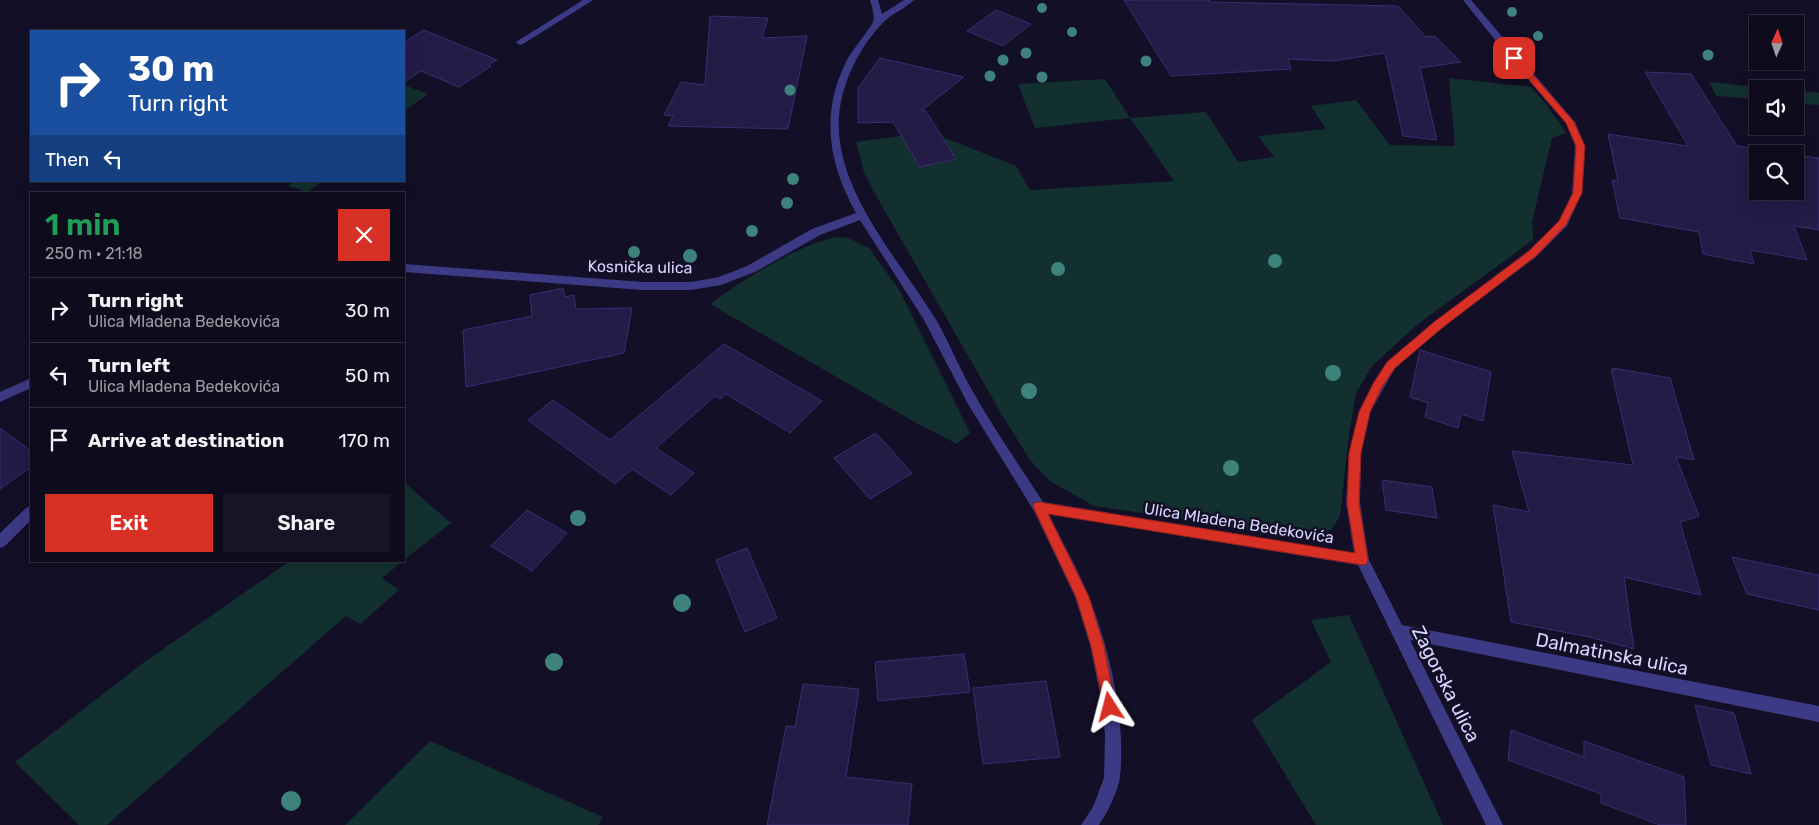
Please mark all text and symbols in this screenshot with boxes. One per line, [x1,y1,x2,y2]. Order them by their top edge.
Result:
north arrow [1749,15,1804,70]
map controls [1749,15,1804,200]
pin [1493,37,1535,79]
icon: arrive [1500,44,1528,72]
text: 30 m [128,48,214,90]
icon: right [45,50,110,115]
button: sound [1749,80,1804,135]
text: Turn right [128,90,228,117]
icon: left [99,145,127,173]
button: search [1749,145,1804,200]
text: Then [45,148,89,171]
text: 1 min [45,207,120,243]
button: close [338,209,390,261]
text: 250 m · 21:18 [45,244,143,263]
street label: Kosnička ulica [587,257,693,277]
text: Turn right [88,289,183,312]
icon: right [45,296,73,324]
text: 30 m [345,299,390,322]
text: Ulica Mladena Bedekovića [88,312,280,331]
text: Turn left [88,354,170,377]
icon: left [45,361,73,389]
text: 50 m [345,364,390,387]
text: Ulica Mladena Bedekovića [88,377,280,396]
icon: arrive [45,426,73,454]
text: Arrive at destination [88,429,284,452]
text: 170 m [339,429,390,452]
button: Exit [45,494,213,552]
button: Share [223,494,390,552]
street label: Ulica Mladena Bedekovića [1143,499,1335,547]
street label: Zagorska ulica [1407,622,1485,746]
street label: Dalmatinska ulica [1534,628,1690,680]
position arrow [1083,680,1135,732]

